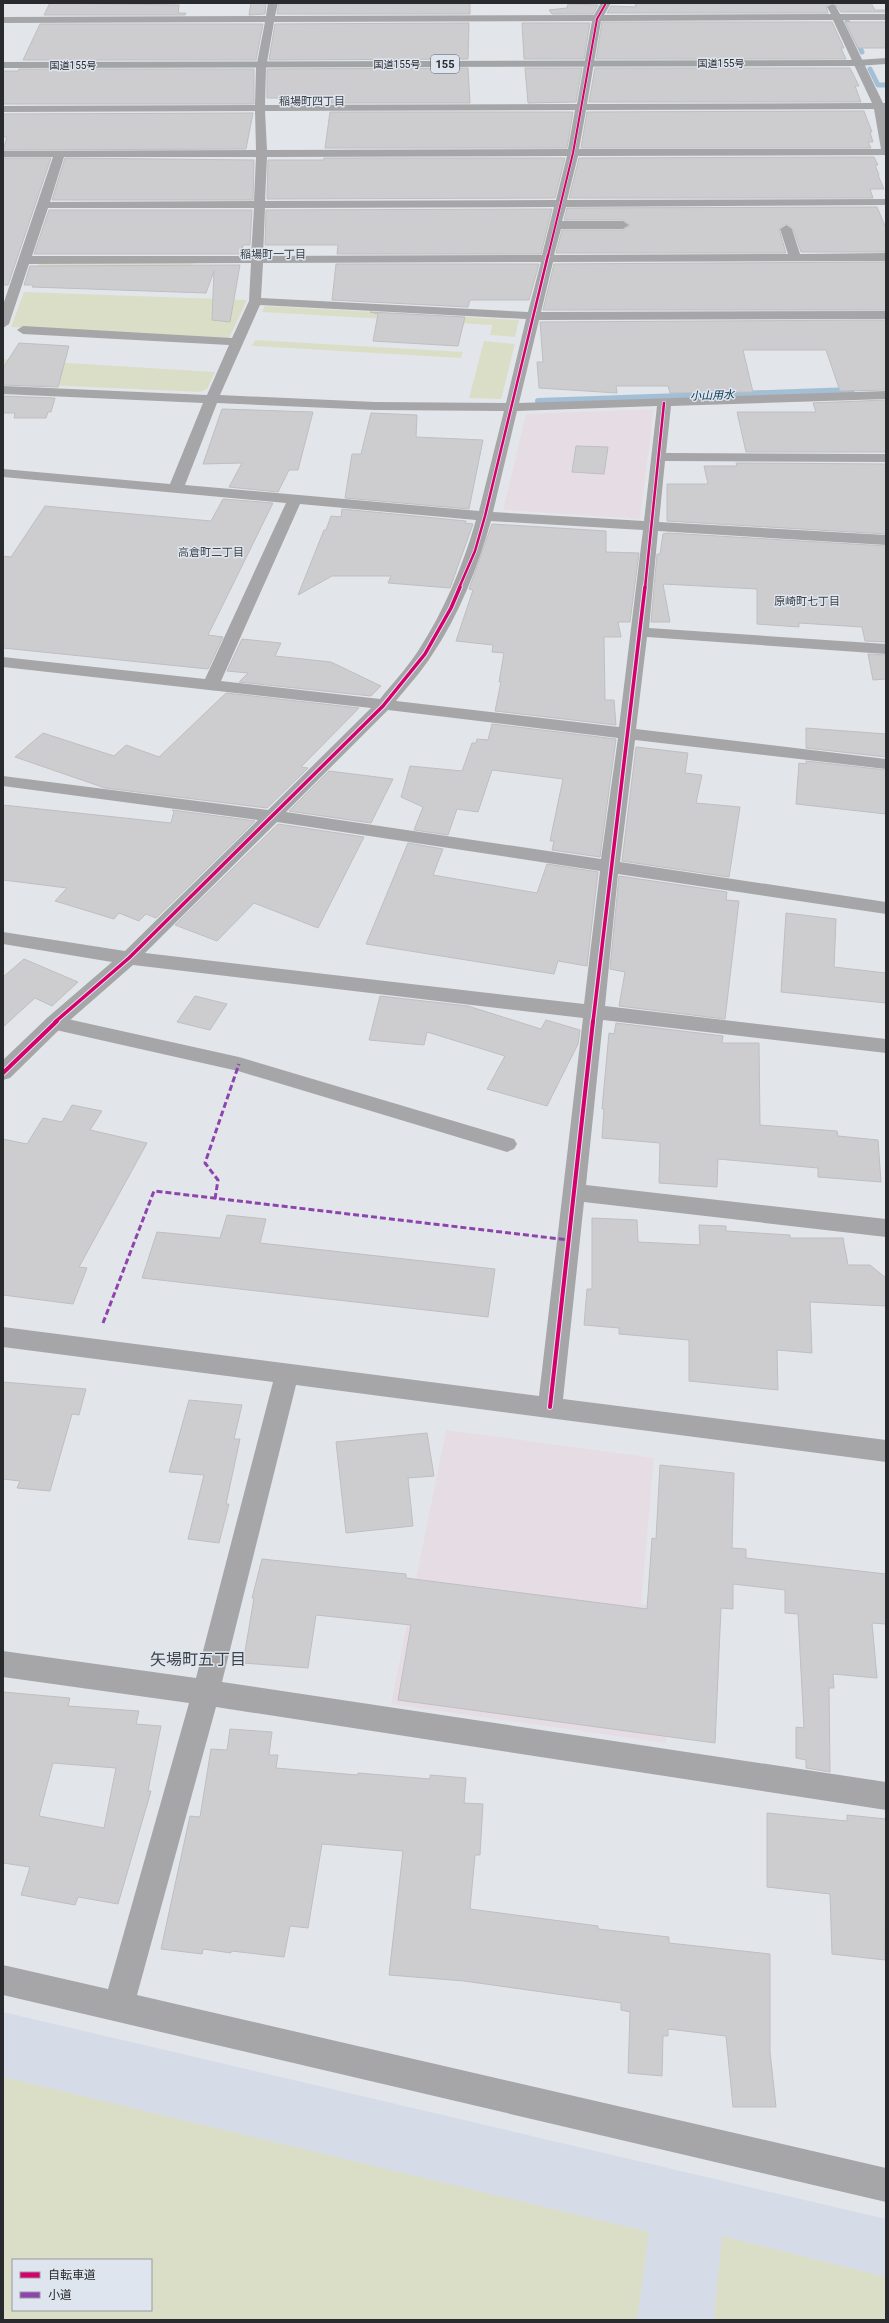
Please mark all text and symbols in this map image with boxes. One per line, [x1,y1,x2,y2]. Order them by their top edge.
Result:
road number: 155 [431,55,459,73]
street label: 国道155号 [698,58,744,69]
street label: 国道155号 [374,59,420,70]
street label: 国道155号 [50,60,96,71]
district label: 稲場町四丁目 [279,95,345,108]
district label: 稲場町一丁目 [240,248,306,261]
water label: 小山用水 [690,388,735,403]
district label: 高倉町二丁目 [178,546,244,559]
district label: 原崎町七丁目 [774,595,840,608]
district label: 矢場町五丁目 [150,1650,246,1669]
legend [12,2259,152,2311]
text: 自転車道 [48,2268,96,2282]
text: 小道 [48,2288,72,2302]

